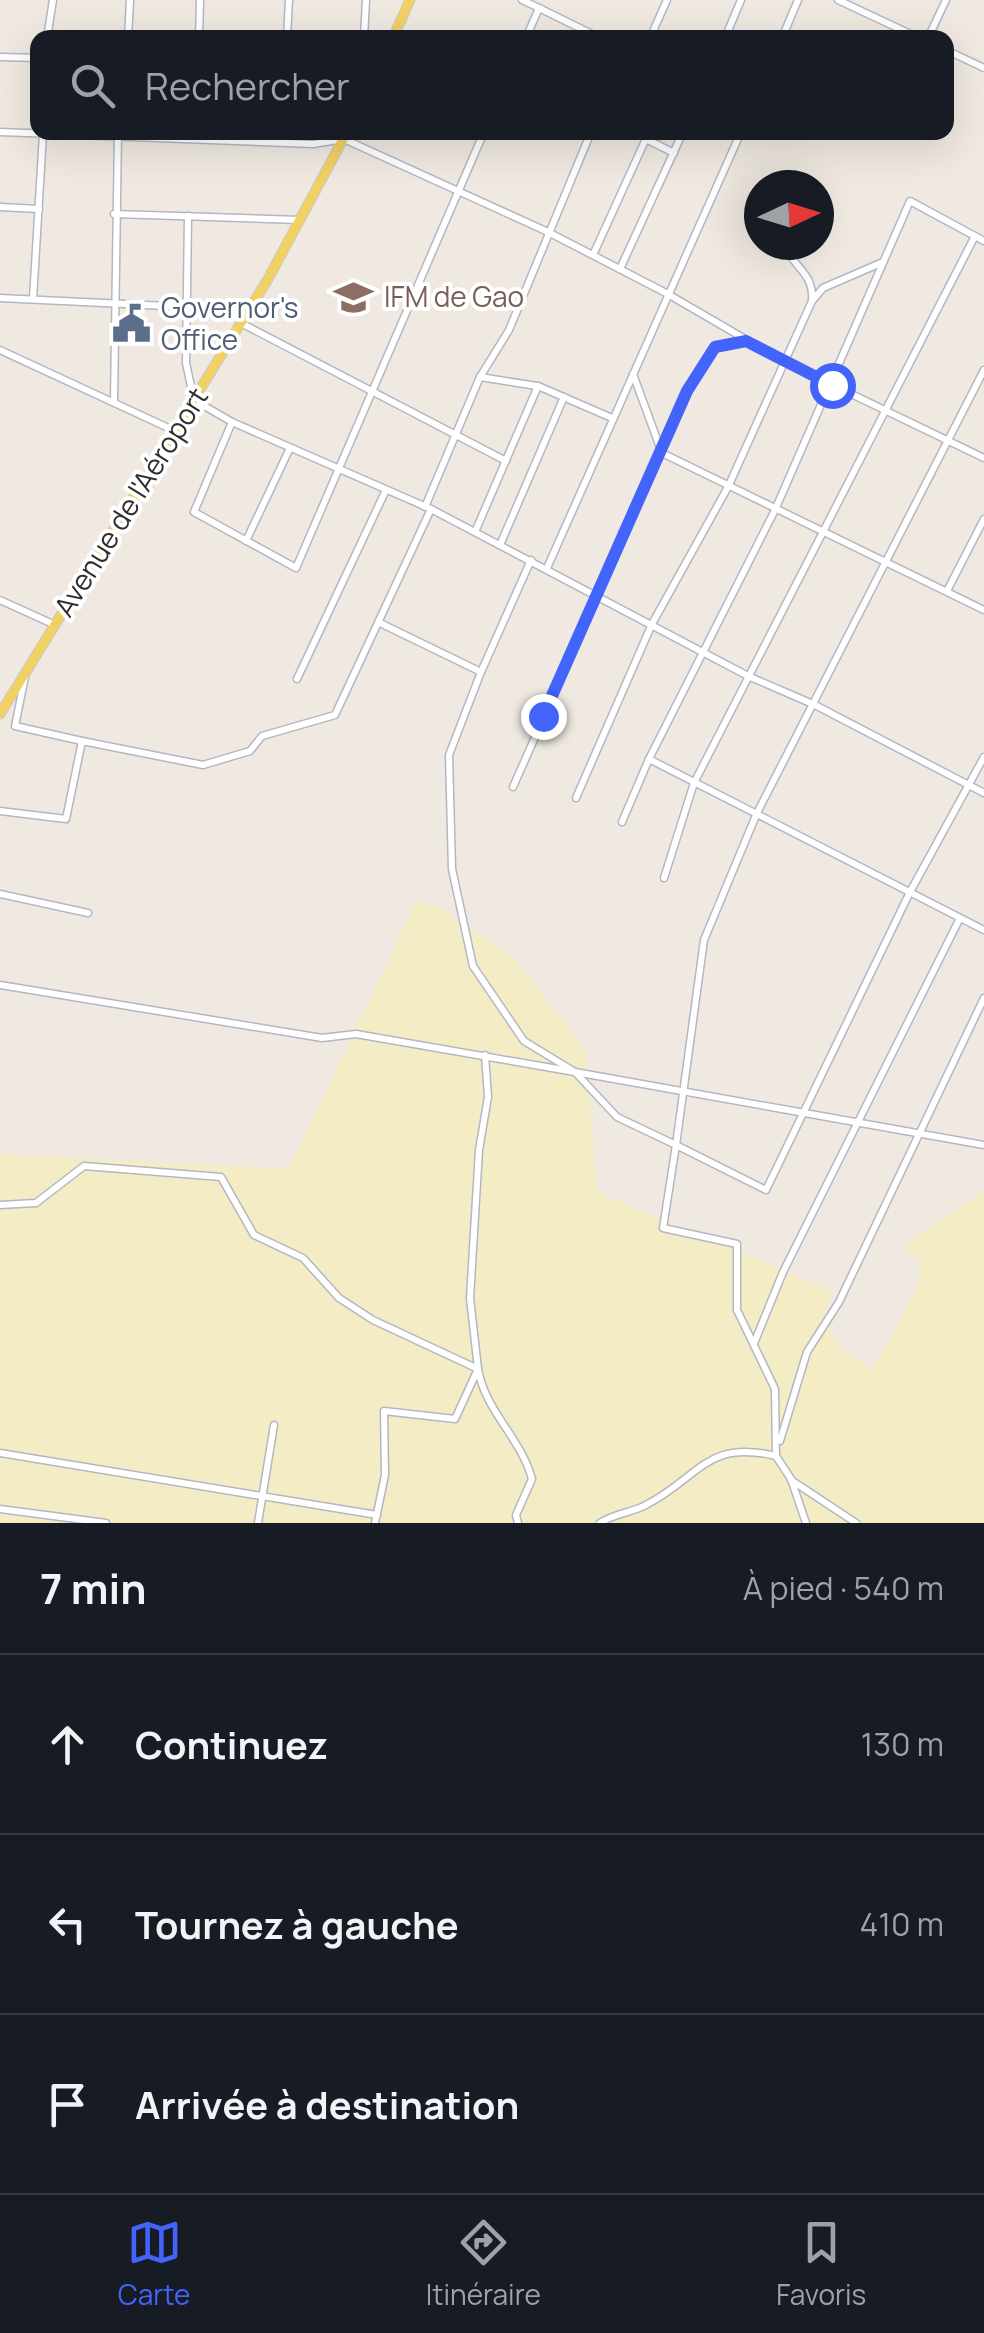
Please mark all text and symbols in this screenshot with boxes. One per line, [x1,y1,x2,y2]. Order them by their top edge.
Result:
search box [30,30,954,140]
icon: search [65,58,120,113]
text: Rechercher [145,59,350,111]
north arrow [744,170,834,260]
school or university icon: IFM de Gao [333,276,375,318]
place label: IFM de Gao [384,277,524,315]
place label: Governor's Office [161,288,299,358]
public building icon: Governor's Office [110,303,152,345]
route start [810,363,856,409]
street label: Avenue de l'Aéroport [44,380,216,623]
route end [521,694,567,740]
text: 7 min [40,1559,147,1617]
text: À pied · 540 m [743,1566,944,1610]
icon: ahead [40,1717,95,1772]
text: Continuez [135,1718,328,1770]
text: 130 m [861,1722,944,1766]
icon: left [40,1897,95,1952]
text: Tournez à gauche [135,1898,459,1950]
text: 410 m [860,1902,944,1946]
icon: arrive [40,2077,95,2132]
text: Arrivée à destination [135,2078,519,2130]
tab: Carte [118,2215,190,2313]
tab: Itinéraire [426,2215,541,2313]
tab: Favoris [776,2215,866,2313]

